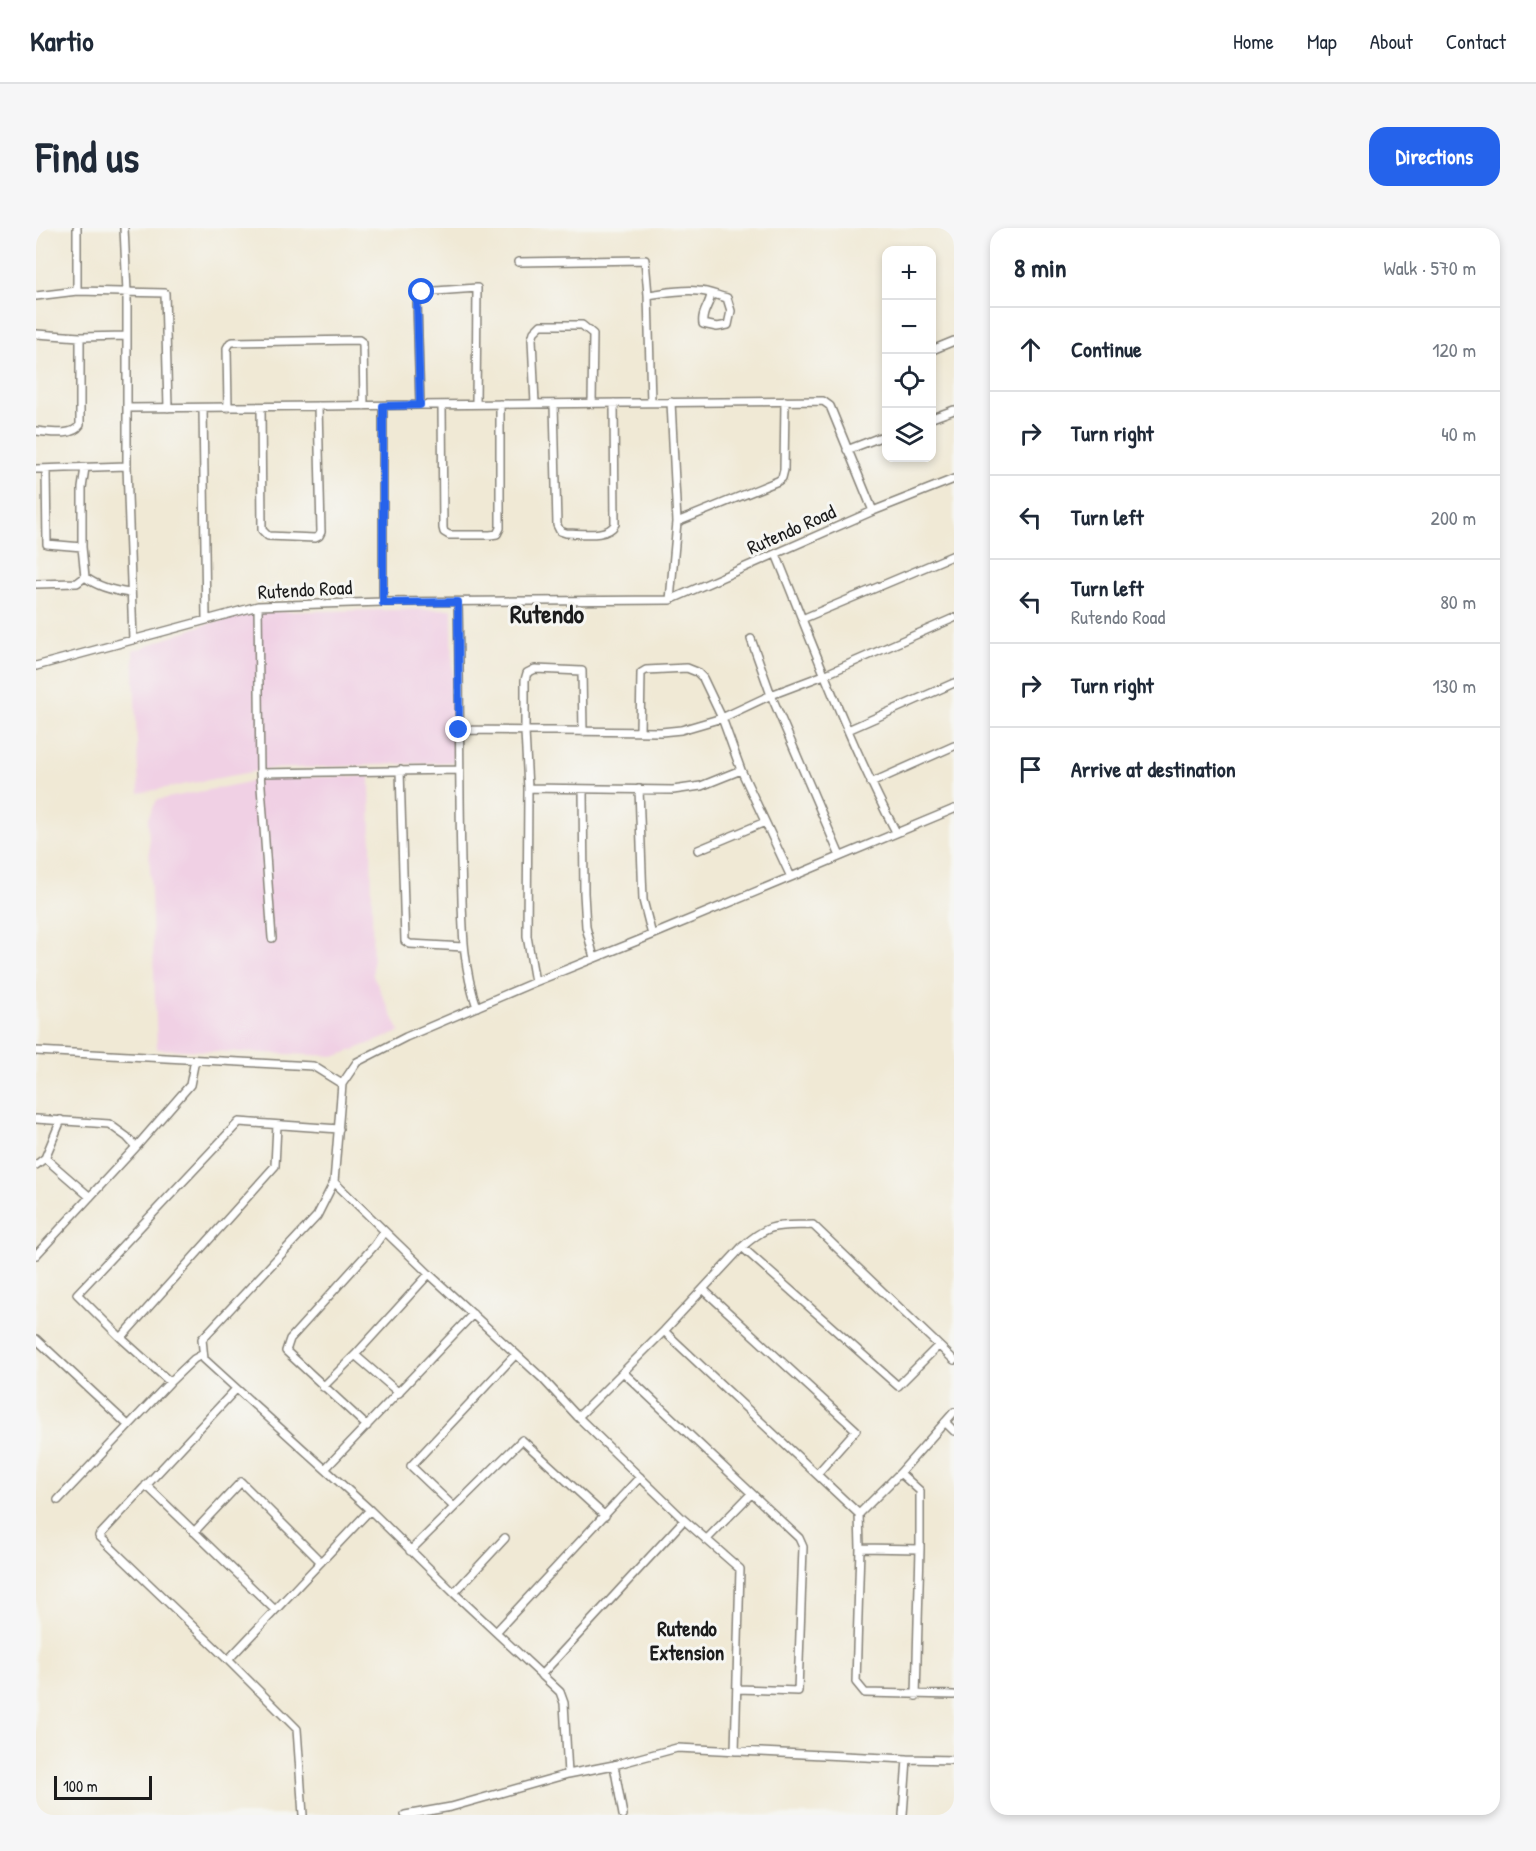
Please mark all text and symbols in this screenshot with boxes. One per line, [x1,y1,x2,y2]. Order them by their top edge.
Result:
text: Kartio [30,22,94,60]
text: Home [1233,27,1274,56]
text: Map [1307,27,1337,56]
text: About [1370,27,1413,56]
text: Contact [1446,27,1506,56]
button: Directions [1369,127,1500,186]
text: Find us [36,128,139,185]
map controls [882,246,936,462]
button: + [882,246,936,300]
text: 8 min [1014,250,1067,285]
text: Walk · 570 m [1384,254,1476,281]
route start [408,278,434,304]
button: − [882,300,936,354]
icon: ahead [1014,333,1047,366]
text: Continue [1071,334,1142,364]
text: 120 m [1432,336,1476,363]
button: locate [882,354,936,408]
button: layers [882,408,936,462]
icon: right [1014,417,1047,450]
text: Turn right [1071,418,1154,448]
text: 40 m [1441,420,1476,447]
street label: Rutendo Road [742,497,840,560]
icon: left [1014,501,1047,534]
text: Turn left [1071,502,1144,532]
text: 200 m [1431,504,1476,531]
street label: Rutendo Road [257,573,353,605]
text: Turn left [1071,573,1144,603]
icon: left [1014,585,1047,618]
text: 80 m [1440,588,1476,615]
district label: Rutendo [510,596,584,631]
text: Rutendo Road [1071,603,1165,630]
icon: right [1014,669,1047,702]
text: Turn right [1071,670,1154,700]
text: 130 m [1433,672,1476,699]
route end [445,716,471,742]
icon: arrive [1014,753,1047,786]
text: Arrive at destination [1071,754,1236,784]
district label: Rutendo Extension [650,1614,724,1667]
scale bar [54,1773,152,1800]
text: 100 m [63,1775,98,1797]

